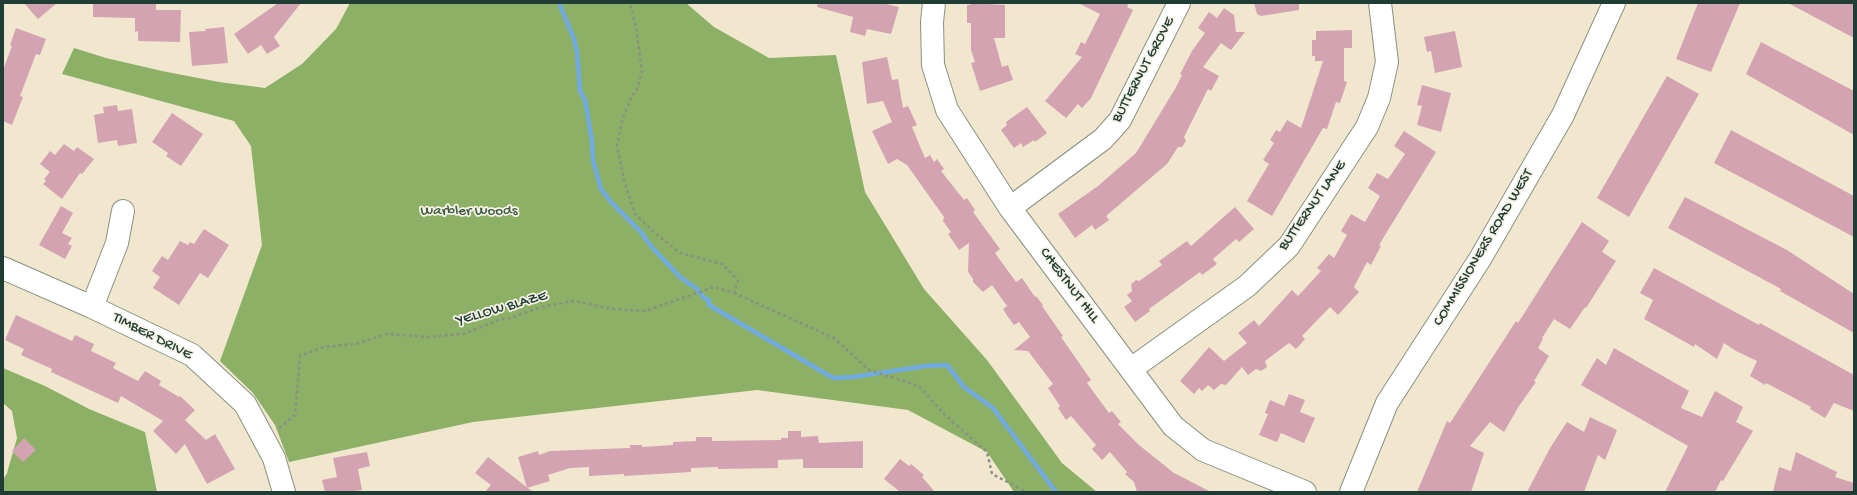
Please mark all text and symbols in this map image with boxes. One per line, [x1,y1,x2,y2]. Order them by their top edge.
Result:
street label: BUTTERNUT GROVE [1109,14,1179,126]
street label: BUTTERNUT LANE [1275,157,1351,255]
street label: COMMISSIONERS ROAD WEST [1430,166,1538,330]
park label: Warbler Woods [421,203,517,221]
street label: CHESTNUT HILL [1035,245,1103,327]
street label: YELLOW BLAZE [454,287,550,331]
street label: TIMBER DRIVE [109,309,195,365]

